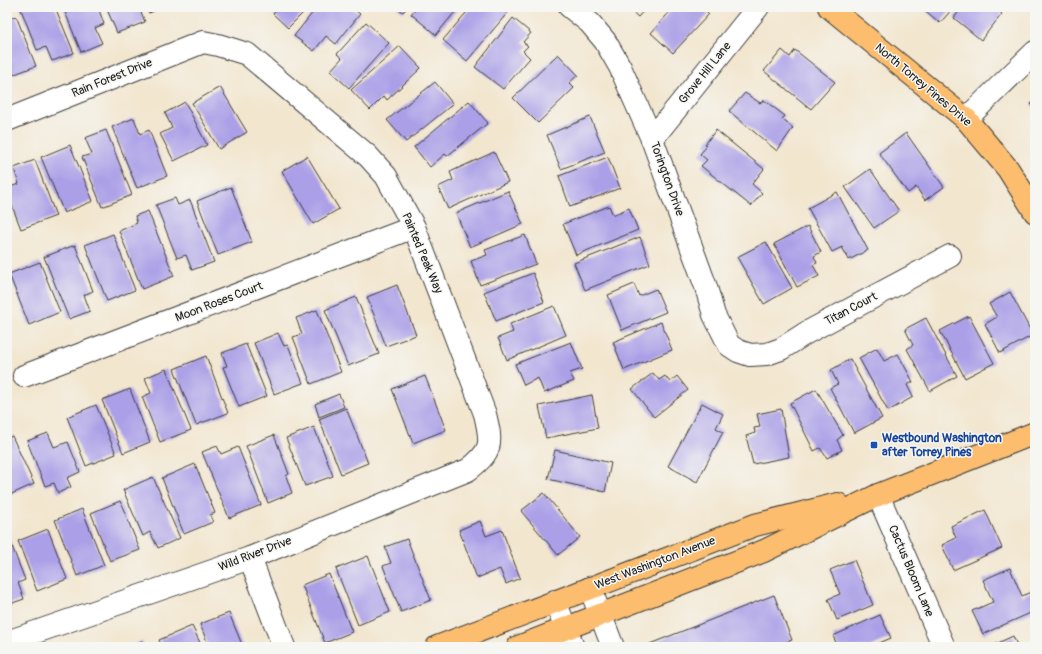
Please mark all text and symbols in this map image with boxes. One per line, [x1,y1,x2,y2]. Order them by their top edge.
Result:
street label: Grove Hill Lane [676,39,735,107]
street label: North Torrey Pines Drive [872,40,974,130]
street label: Rain Forest Drive [70,55,154,101]
street label: Torington Drive [647,140,687,218]
street label: Painted Peak Way [398,210,446,296]
street label: Moon Roses Court [173,278,265,326]
street label: Titan Court [822,289,880,329]
place label: Westbound Washington after Torrey Pines [882,431,1002,460]
marker: Westbound Washington after Torrey Pines [869,440,879,450]
street label: Cactus Bloom Lane [885,523,937,619]
street label: Wild River Drive [216,533,294,575]
street label: West Washington Avenue [592,533,718,593]

